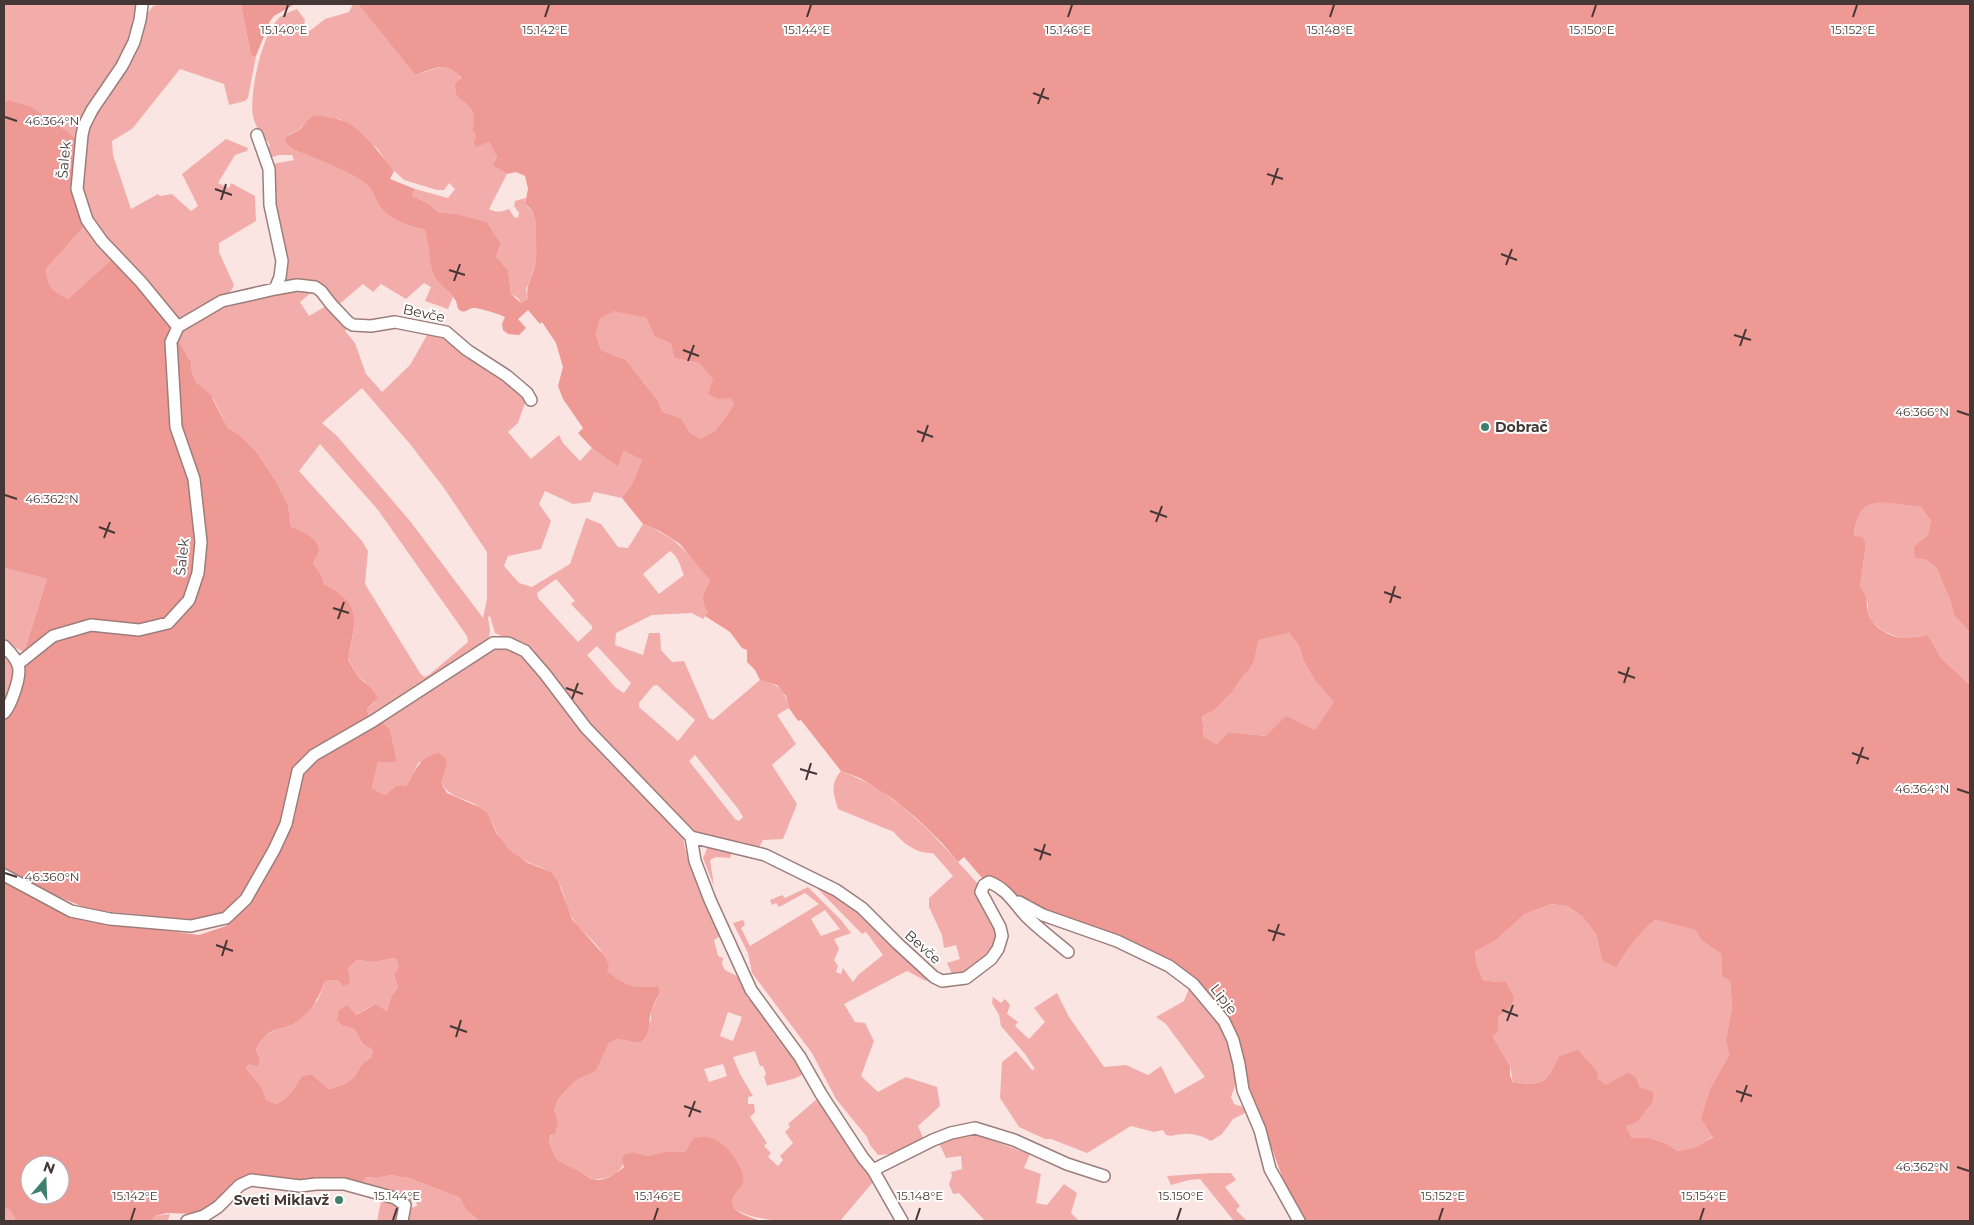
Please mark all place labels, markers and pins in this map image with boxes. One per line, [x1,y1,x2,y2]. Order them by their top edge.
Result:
place label: Dobrač [1495,418,1549,436]
marker: Dobrač [1479,421,1491,433]
place label: Sveti Miklavž [234,1191,329,1209]
marker: Sveti Miklavž [333,1194,345,1206]

